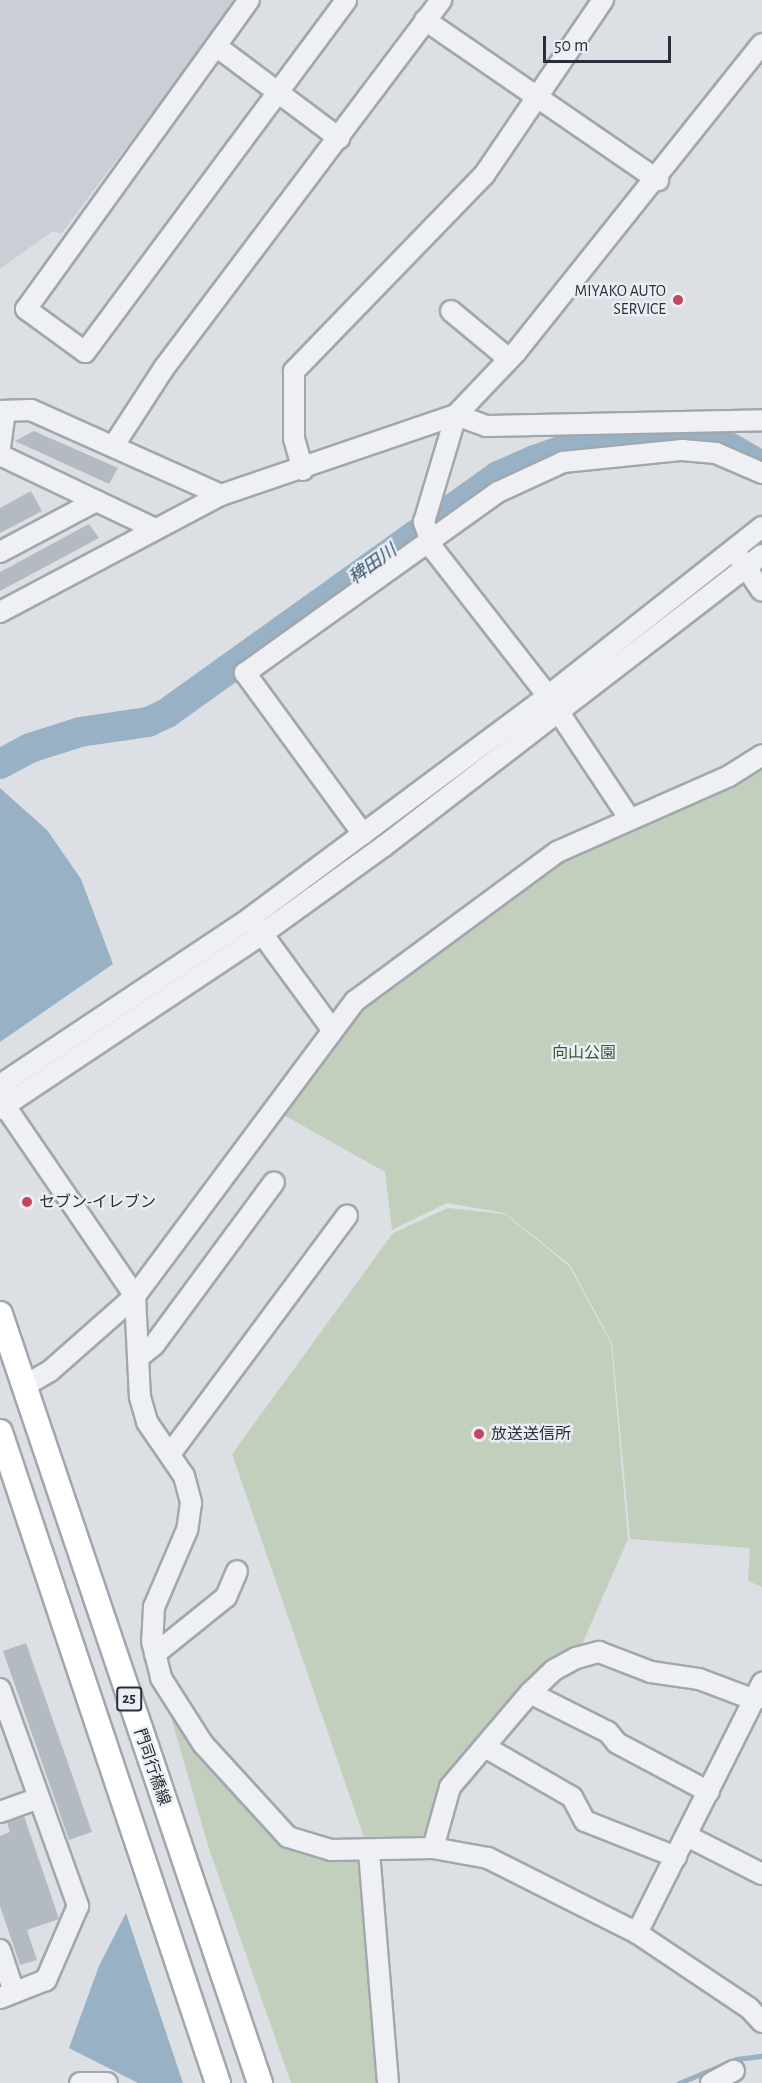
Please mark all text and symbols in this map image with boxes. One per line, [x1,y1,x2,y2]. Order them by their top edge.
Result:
scale bar [546,24,674,62]
text: 50 m [554,37,588,55]
place label: MIYAKO AUTO SERVICE [575,281,666,319]
marker: MIYAKO AUTO SERVICE [671,293,685,307]
water label: 稗田川 [345,540,401,590]
park label: 向山公園 [552,1043,616,1063]
place label: セブン-イレブン [39,1192,156,1212]
marker: セブン-イレブン [20,1195,34,1209]
place label: 放送送信所 [491,1424,571,1444]
marker: 放送送信所 [472,1427,486,1441]
road number: 25 [116,1687,142,1711]
street label: 門司行橋線 [130,1726,174,1808]

